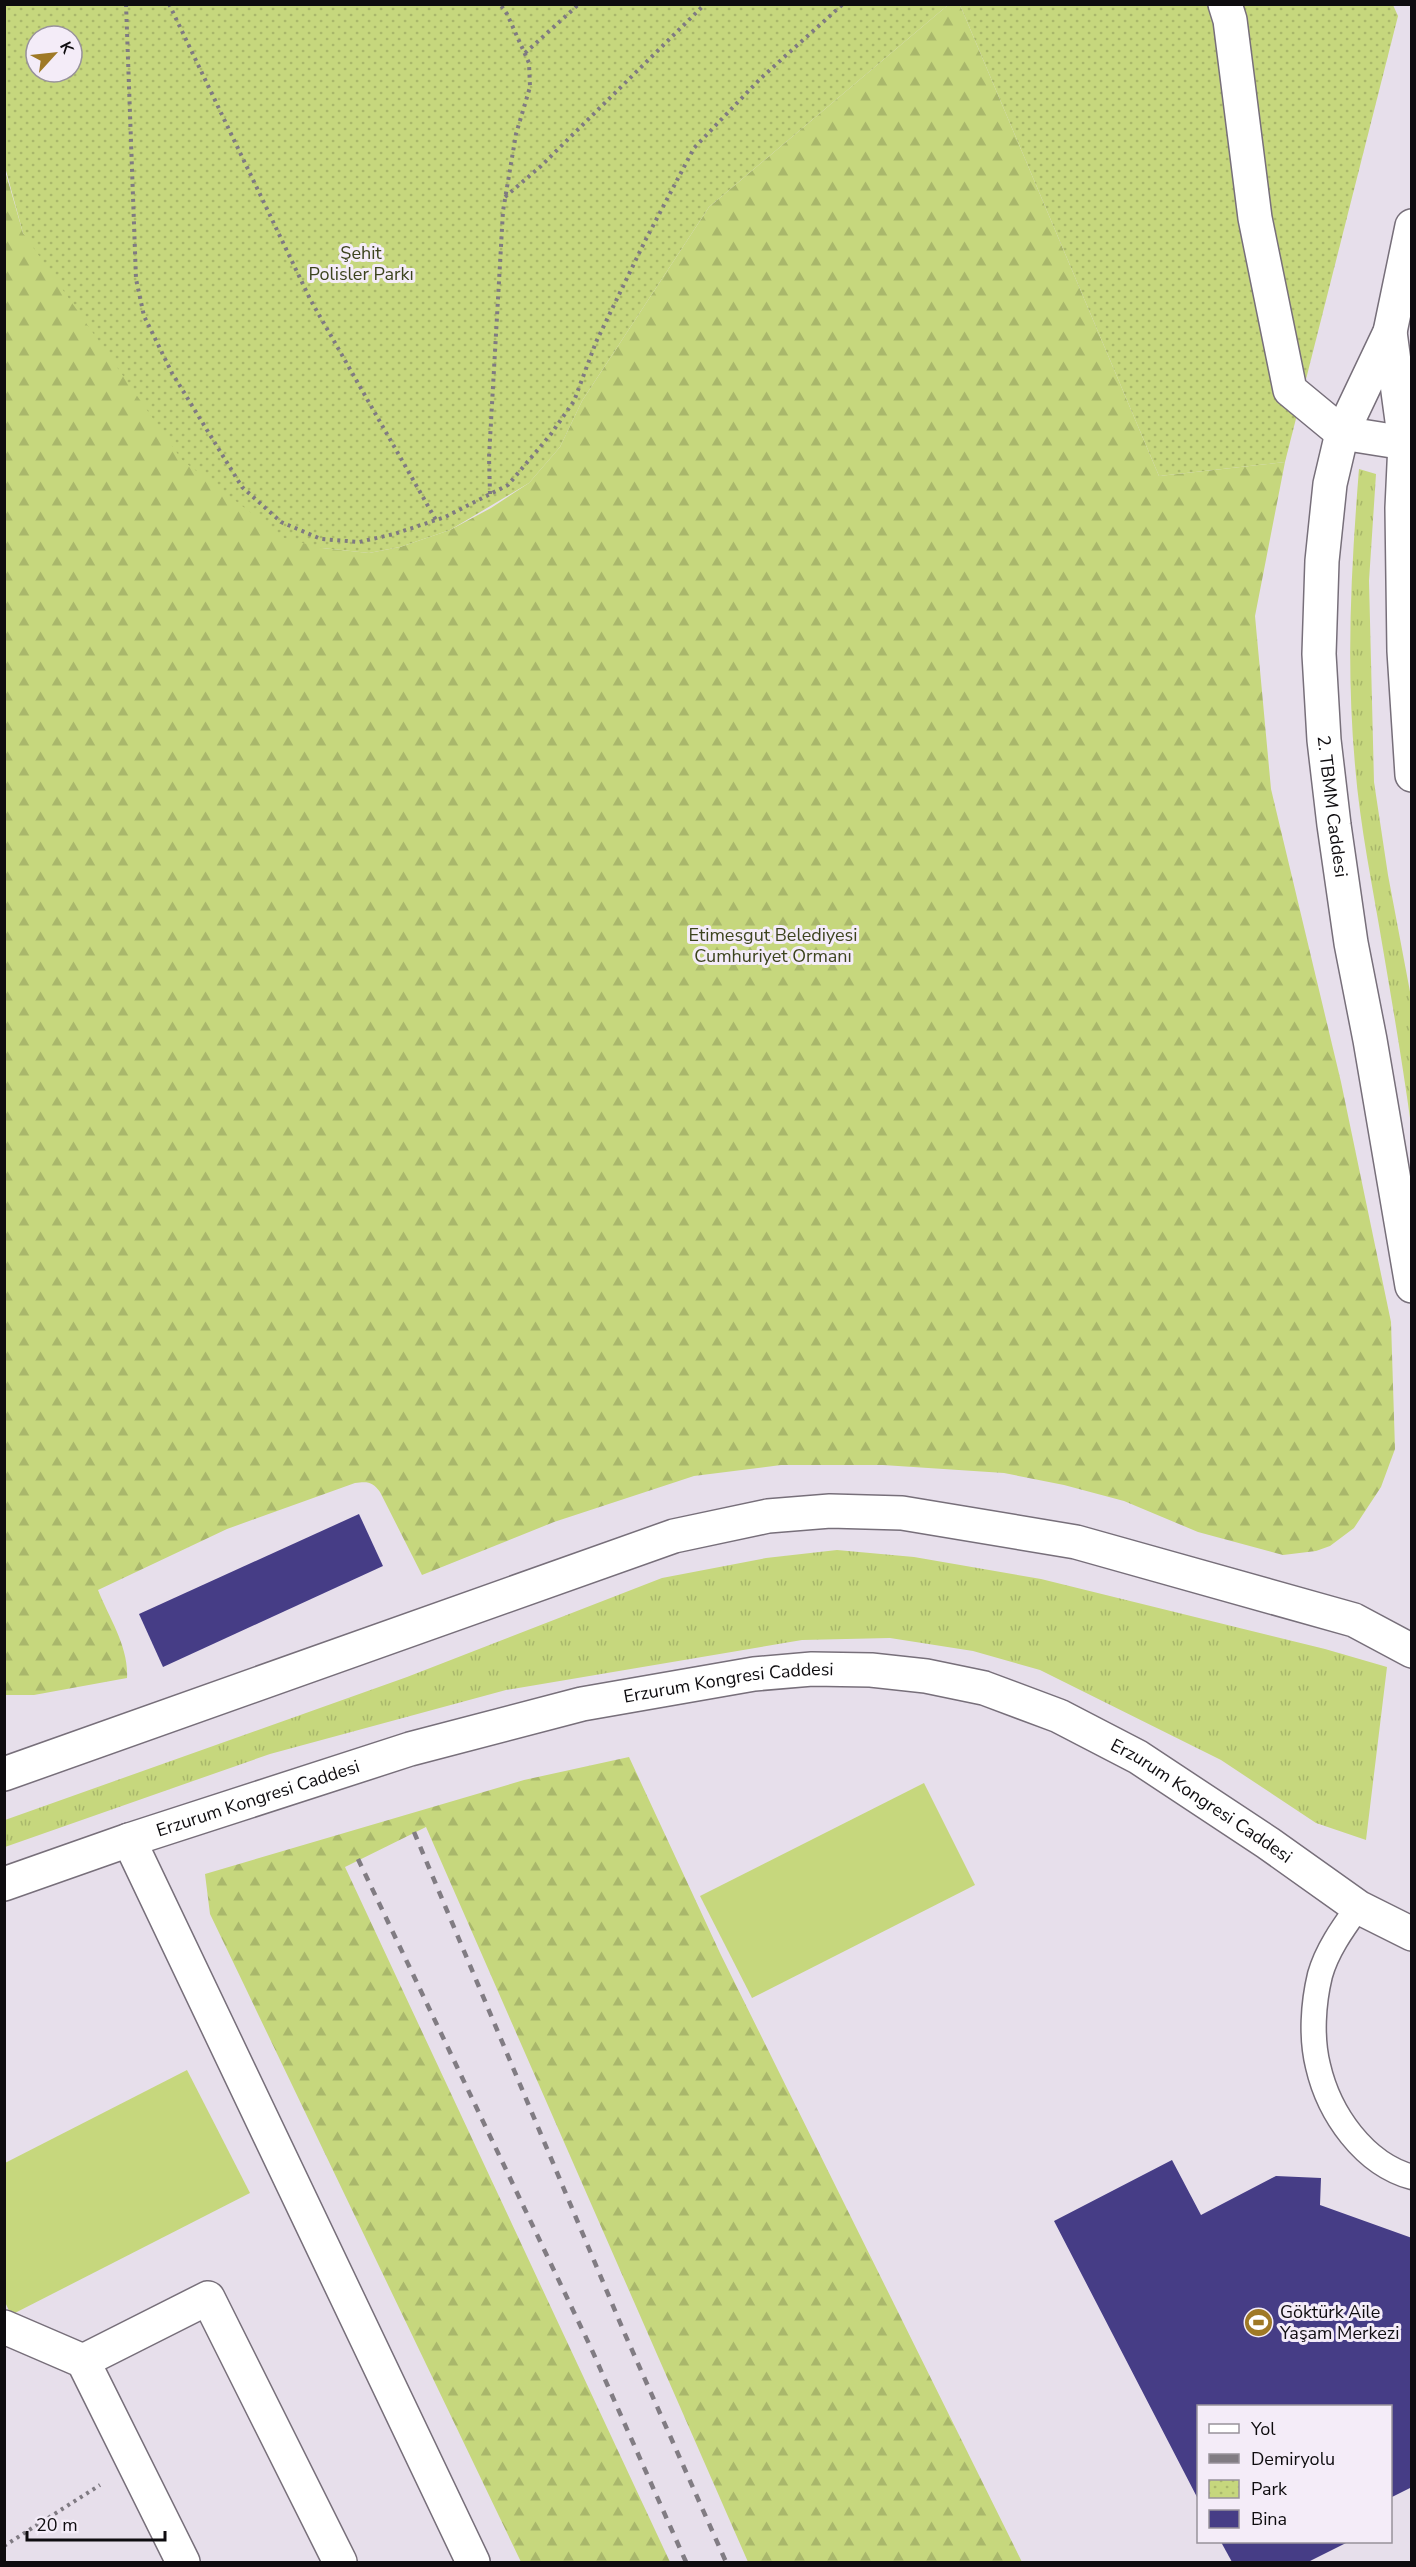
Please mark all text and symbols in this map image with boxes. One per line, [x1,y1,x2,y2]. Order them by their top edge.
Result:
north arrow [24,24,84,84]
text: K [54,38,79,59]
park label: Şehit Polisler Parkı [308,241,414,286]
street label: 2. TBMM Caddesi [1312,734,1353,879]
park label: Etimesgut Belediyesi Cumhuriyet Ormanı [689,923,857,968]
street label: Erzurum Kongresi Caddesi [622,1657,834,1709]
street label: Erzurum Kongresi Caddesi [1107,1733,1297,1868]
street label: Erzurum Kongresi Caddesi [153,1754,363,1842]
place label: Göktürk Aile Yaşam Merkezi [1279,2300,1399,2345]
sports icon: Göktürk Aile Yaşam Merkezi [1243,2306,1275,2338]
legend [1197,2405,1392,2543]
text: Yol [1250,2417,1276,2441]
text: Demiryolu [1251,2447,1335,2471]
text: Park [1251,2477,1288,2501]
scale bar [27,2504,165,2542]
text: Bina [1251,2507,1287,2531]
text: 20 m [36,2513,78,2537]

